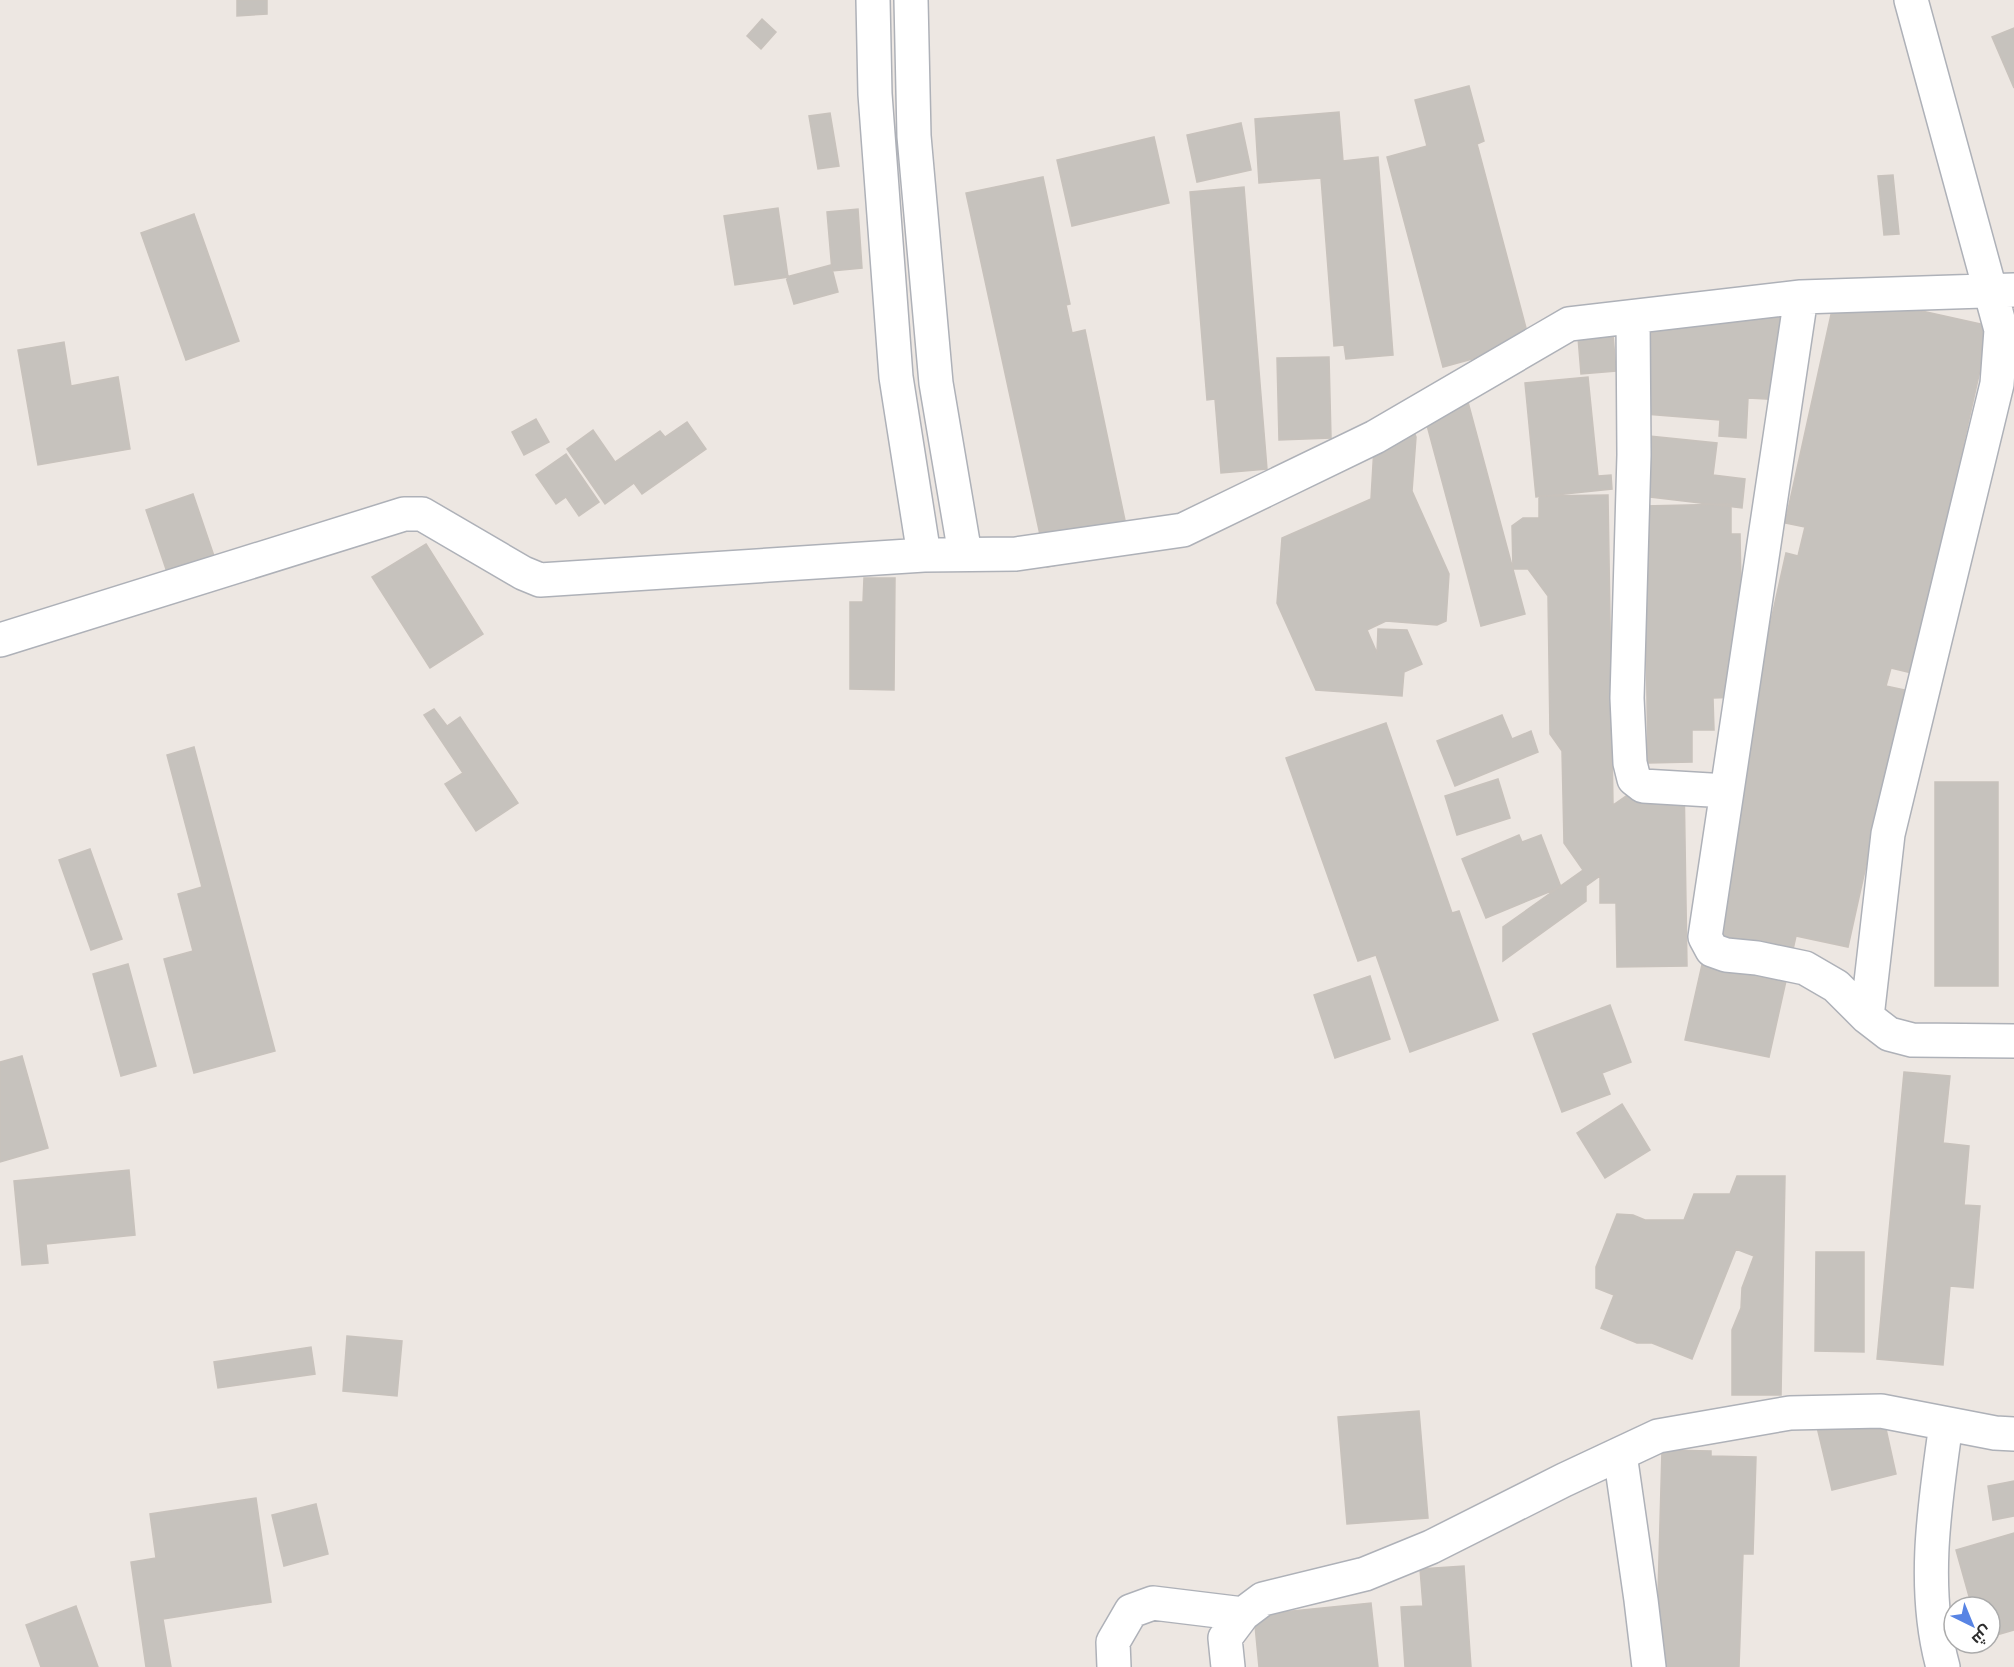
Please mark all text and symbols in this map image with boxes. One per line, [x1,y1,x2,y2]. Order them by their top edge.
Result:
north arrow [1942,1595,2002,1655]
text: ش [1967,1620,1995,1649]

